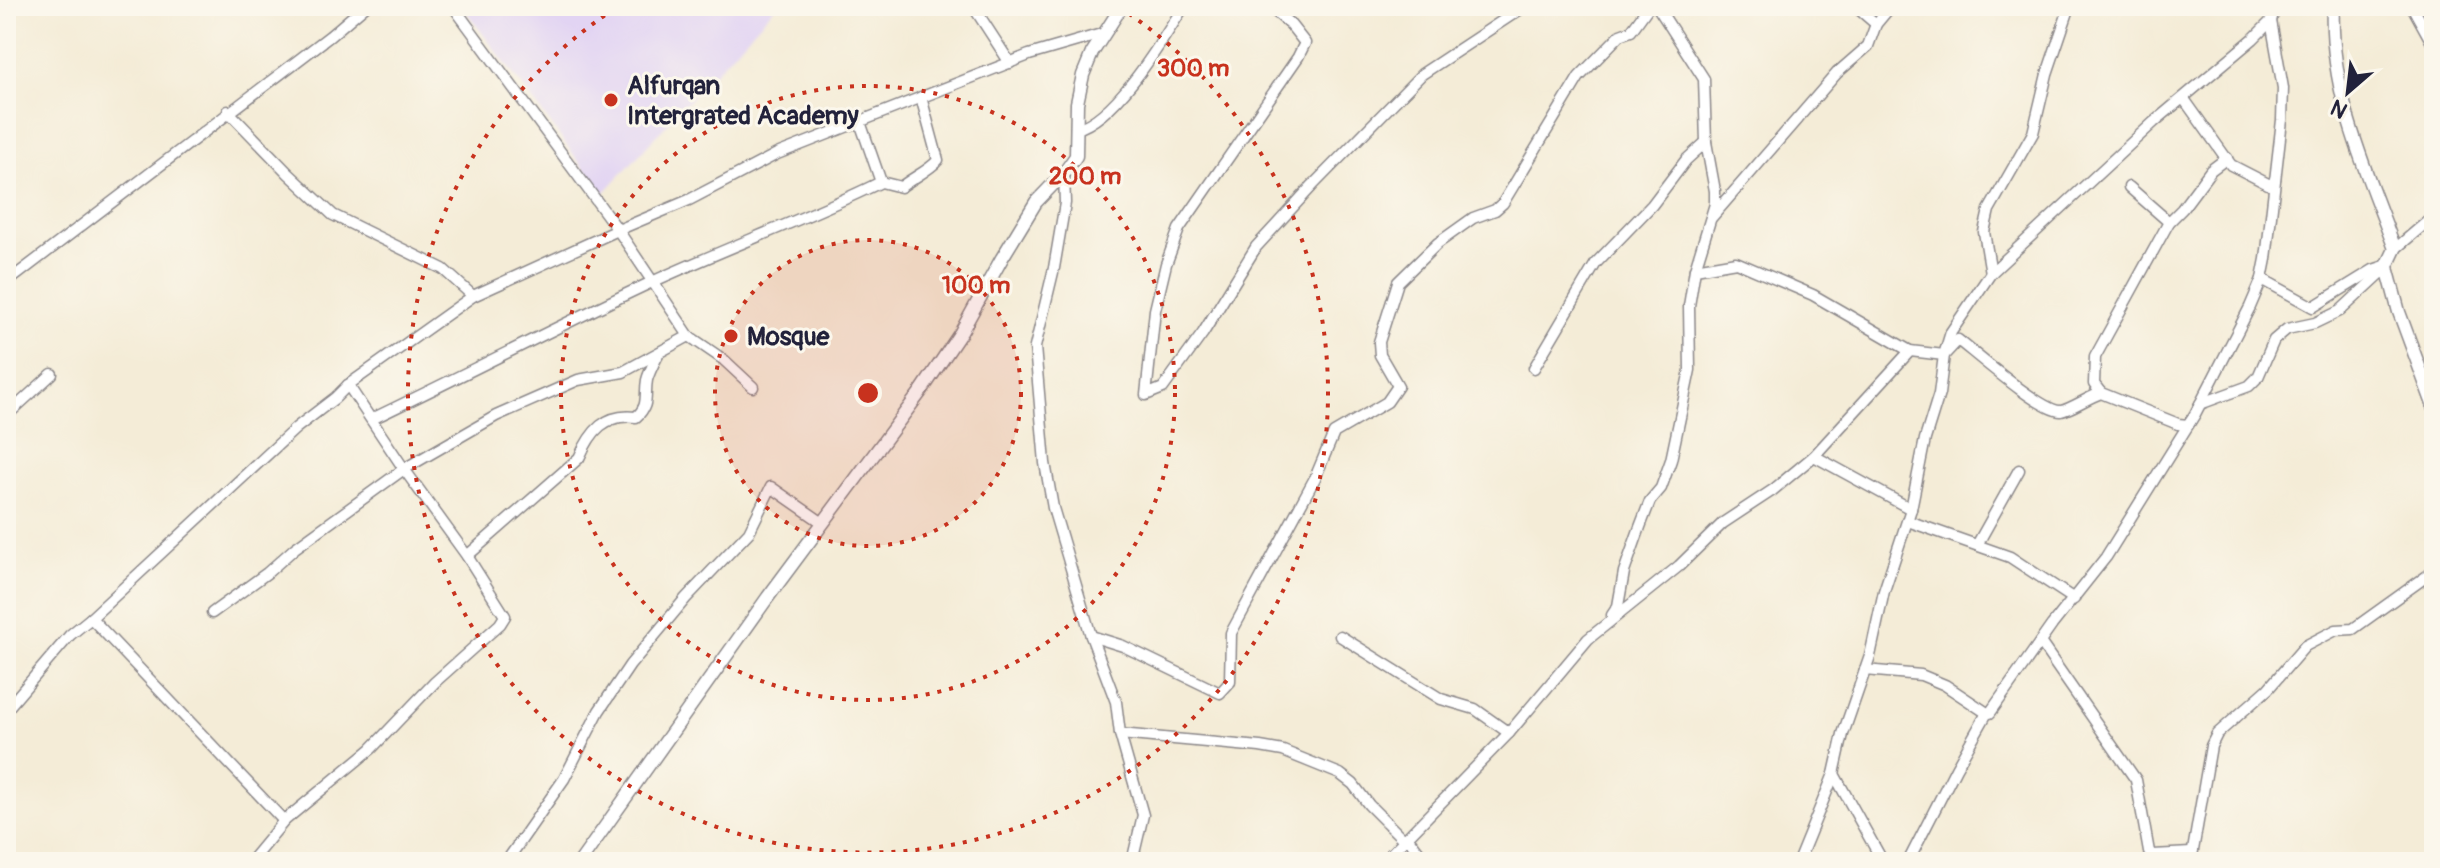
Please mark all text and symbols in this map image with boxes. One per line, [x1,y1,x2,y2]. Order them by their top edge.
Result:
north arrow [2308,52,2388,132]
text: 300 m [1157,54,1229,83]
place label: Alfurqan Intergrated Academy [627,70,860,132]
marker: Alfurqan Intergrated Academy [602,91,620,109]
text: N [2326,93,2352,125]
text: 200 m [1049,162,1121,191]
text: 100 m [942,271,1010,300]
place label: Mosque [747,321,831,353]
marker: Mosque [722,327,740,345]
centre of rings [854,379,882,407]

